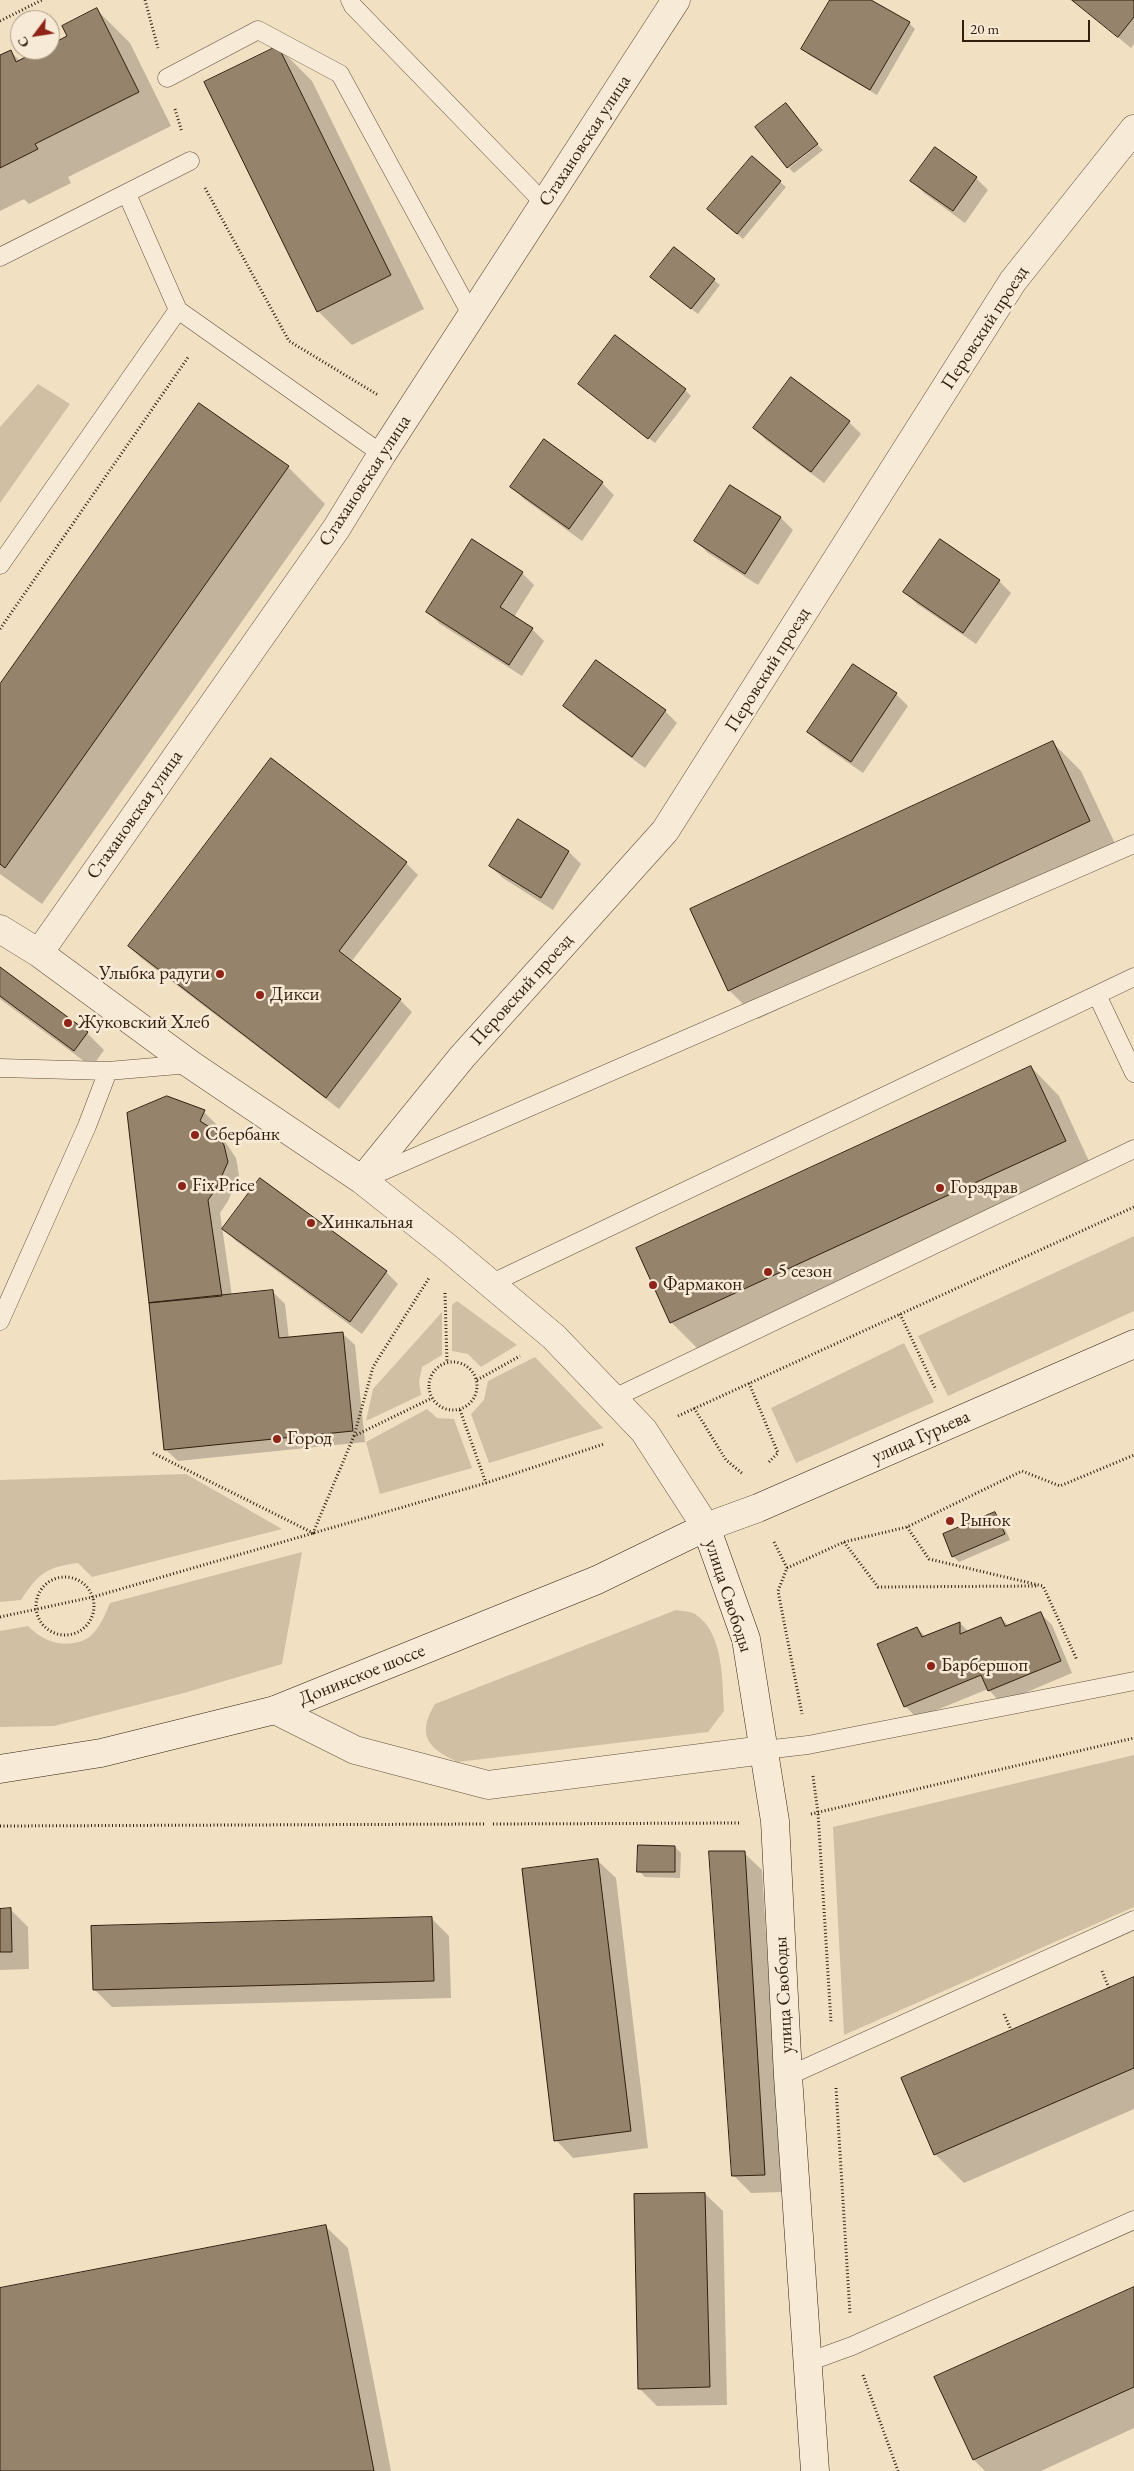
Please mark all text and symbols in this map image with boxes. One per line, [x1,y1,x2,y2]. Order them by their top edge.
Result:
north arrow [10,10,60,60]
scale bar [964,10,1092,42]
text: 20 m [970,19,999,38]
text: С [13,33,33,51]
street label: Стахановская улица [534,71,636,211]
street label: Перовский проезд [937,262,1033,394]
street label: Стахановская улица [314,411,416,551]
street label: Перовский проезд [721,603,815,737]
street label: Стахановская улица [82,746,188,884]
street label: Перовский проезд [466,929,578,1051]
place label: Улыбка радуги [99,963,210,985]
marker: Улыбка радуги [214,968,226,980]
place label: Дикси [270,984,320,1006]
marker: Дикси [254,989,266,1001]
place label: Жуковский Хлеб [78,1012,210,1034]
marker: Жуковский Хлеб [62,1017,74,1029]
place label: Сбербанк [205,1124,280,1146]
marker: Сбербанк [189,1129,201,1141]
place label: Fix Price [192,1175,255,1197]
place label: Горздрав [950,1177,1018,1199]
marker: Fix Price [176,1180,188,1192]
marker: Горздрав [934,1182,946,1194]
place label: Хинкальная [321,1212,413,1234]
marker: Хинкальная [305,1217,317,1229]
place label: 5 сезон [778,1261,832,1283]
marker: 5 сезон [762,1266,774,1278]
place label: Фармакон [663,1274,742,1296]
marker: Фармакон [647,1279,659,1291]
street label: улица Гурьева [868,1405,974,1469]
place label: Город [287,1428,332,1450]
marker: Город [271,1433,283,1445]
place label: Рынок [960,1510,1010,1532]
marker: Рынок [944,1515,956,1527]
street label: улица Свободы [699,1537,757,1655]
street label: Донинское шоссе [296,1639,428,1711]
place label: Барбершоп [941,1655,1028,1677]
marker: Барбершоп [925,1660,937,1672]
street label: улица Свободы [770,1936,798,2054]

